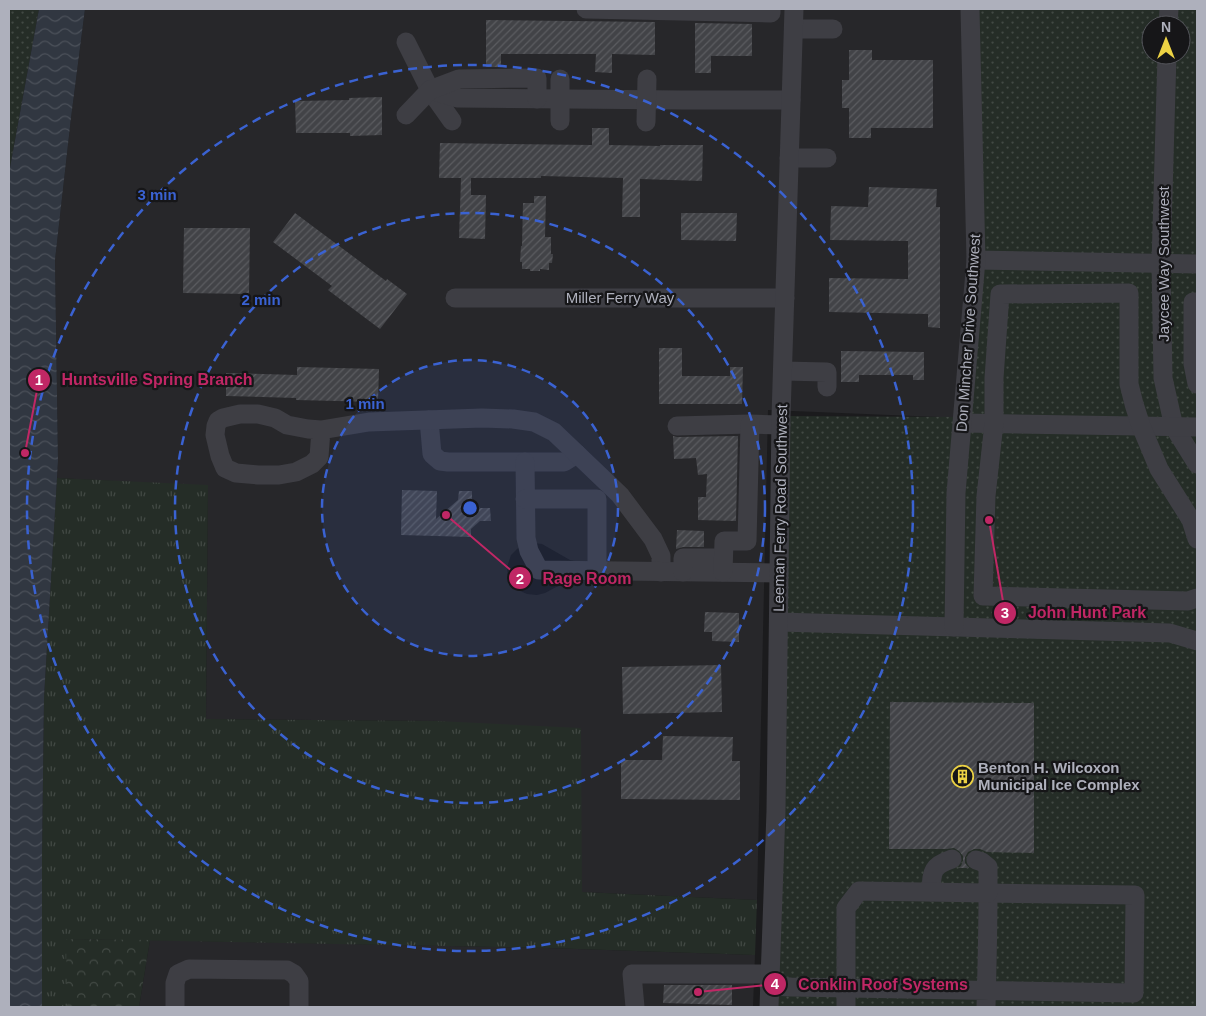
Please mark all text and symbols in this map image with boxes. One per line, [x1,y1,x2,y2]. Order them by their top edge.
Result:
north arrow [1141,15,1191,65]
text: N [1161,19,1171,35]
text: 3 min [137,186,177,203]
street label: Jaycee Way Southwest [1155,186,1172,342]
street label: Don Mincher Drive Southwest [953,233,983,433]
street label: Miller Ferry Way [566,289,675,306]
text: 2 min [241,291,281,308]
callout: Huntsville Spring Branch [27,364,263,395]
text: 1 [35,371,43,388]
text: Huntsville Spring Branch [61,371,253,388]
text: 1 min [345,395,385,412]
street label: Leeman Ferry Road Southwest [770,403,790,612]
centre of rings [461,499,479,517]
callout: Rage Room [508,563,642,594]
text: 2 [516,570,524,587]
text: Rage Room [543,570,631,587]
callout: John Hunt Park [993,597,1156,628]
text: 3 [1001,604,1009,621]
text: John Hunt Park [1028,604,1146,621]
place label: Benton H. Wilcoxon Municipal Ice Complex [978,759,1140,793]
building icon: Benton H. Wilcoxon Municipal Ice Complex [950,764,974,788]
callout: Conklin Roof Systems [763,968,977,999]
text: 4 [771,975,780,992]
text: Conklin Roof Systems [798,976,968,993]

